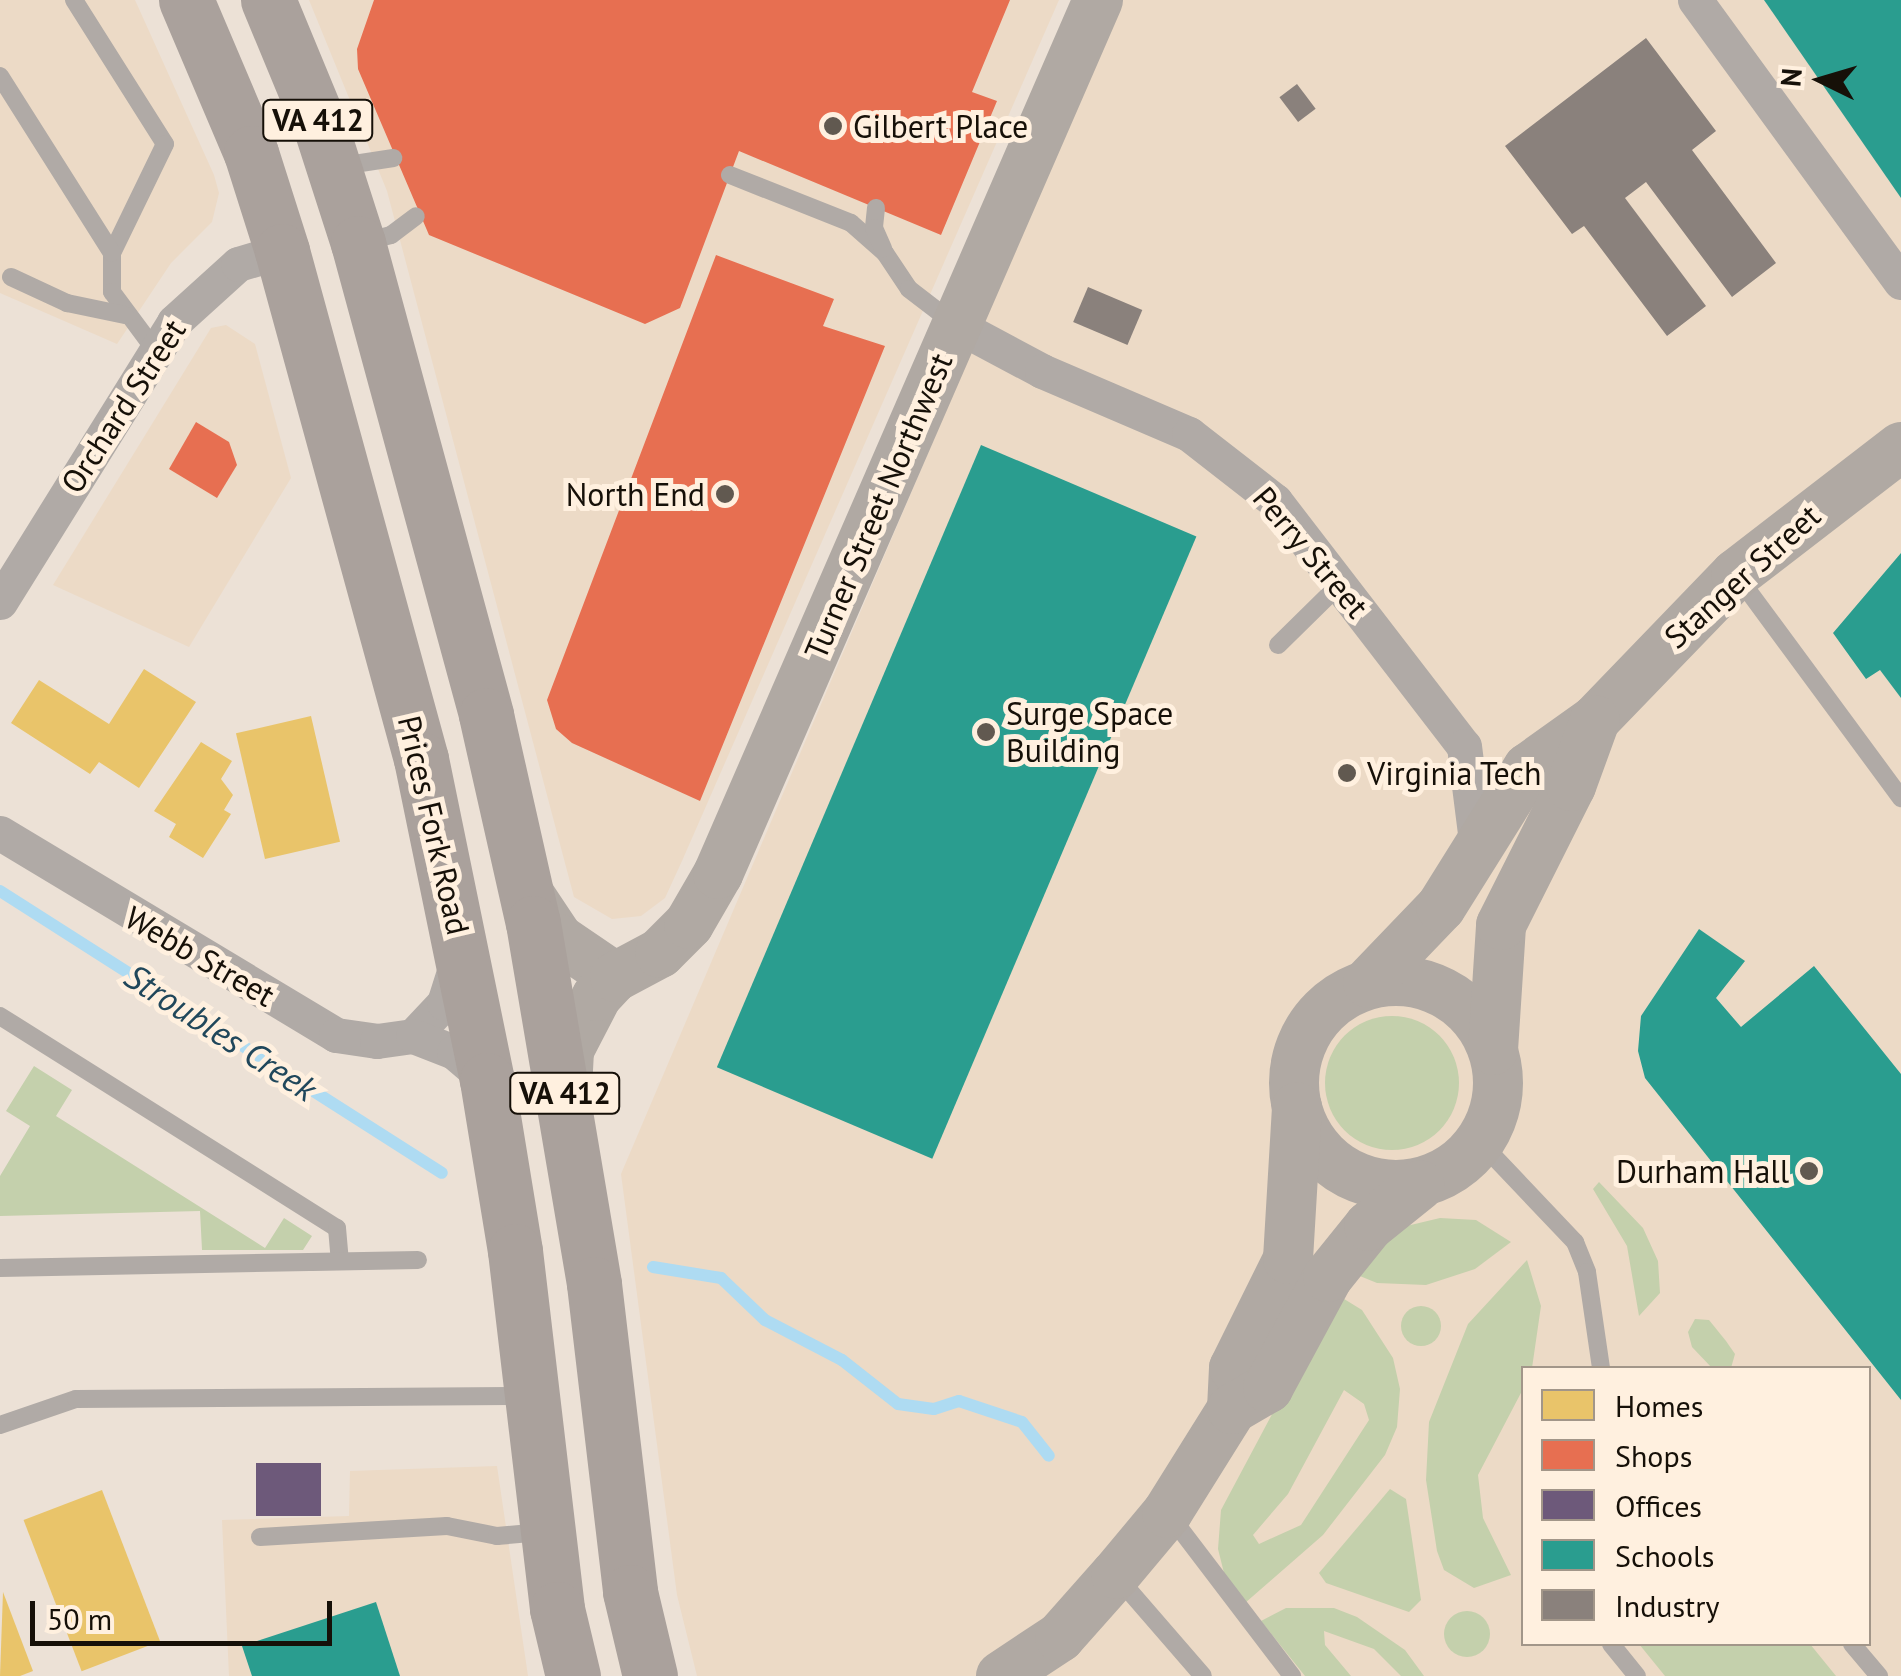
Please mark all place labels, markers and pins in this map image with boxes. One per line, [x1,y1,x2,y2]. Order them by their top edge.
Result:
place label: Gilbert Place [853,107,1028,145]
marker: Gilbert Place [822,115,844,137]
place label: North End [566,475,705,513]
marker: North End [714,483,736,505]
place label: Surge Space Building [1006,695,1173,770]
marker: Surge Space Building [975,721,997,743]
place label: Virginia Tech [1367,754,1542,792]
marker: Virginia Tech [1336,762,1358,784]
place label: Durham Hall [1616,1152,1789,1190]
marker: Durham Hall [1798,1160,1820,1182]

